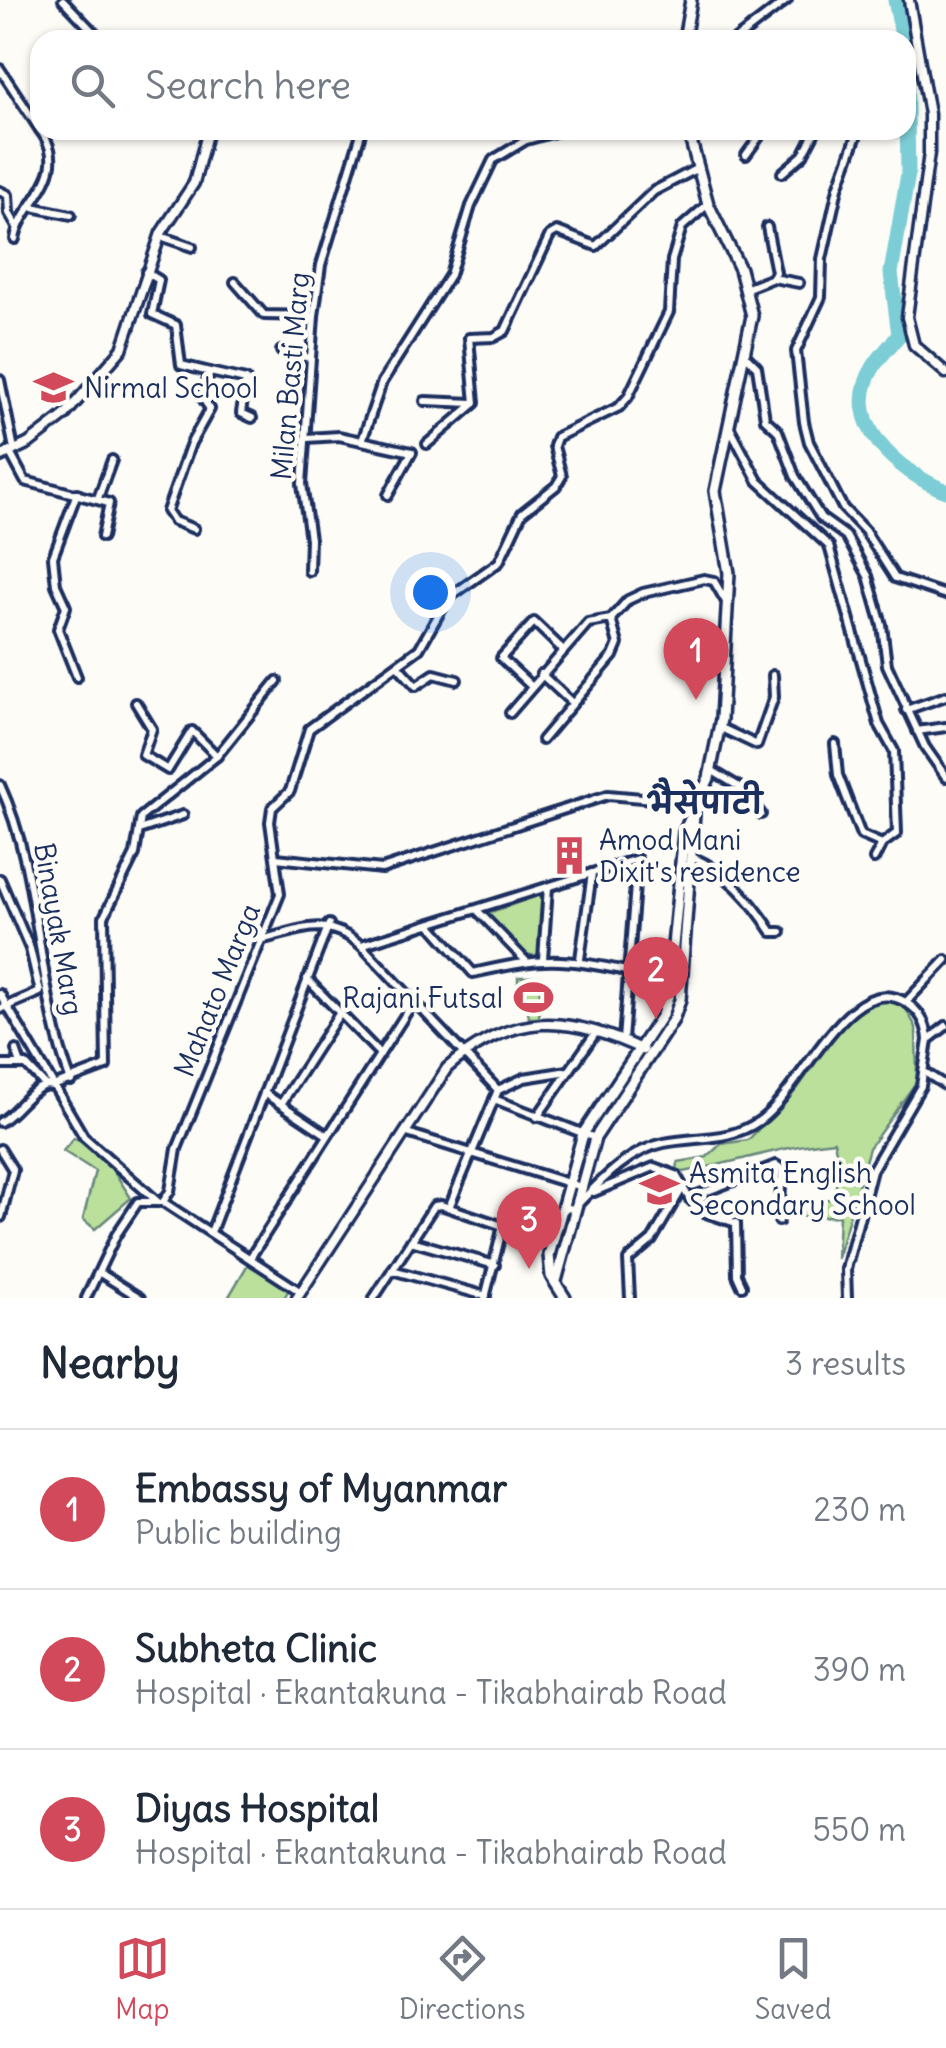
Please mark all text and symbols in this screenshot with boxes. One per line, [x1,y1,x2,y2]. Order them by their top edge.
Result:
search box [30,30,916,140]
icon: search [65,58,120,113]
text: Search here [145,62,351,109]
street label: Milan Basti Marg [263,270,317,482]
school or university icon: Nirmal School [33,367,75,409]
place label: Nirmal School [84,370,258,406]
your location [405,567,456,618]
pin: 1 [664,618,728,700]
district label: भैसेपाटी [646,777,764,822]
place label: Amod Mani Dixit's residence [599,822,801,890]
building icon: Amod Mani Dixit's residence [548,835,590,877]
street label: Binayak Marg [26,840,92,1018]
street label: Mahato Marga [166,898,268,1082]
pin: 2 [624,936,688,1019]
sports icon: Rajani Futsal [512,977,554,1019]
place label: Rajani Futsal [342,980,503,1016]
place label: Asmita English Secondary School [689,1155,916,1223]
school or university icon: Asmita English Secondary School [638,1168,680,1210]
pin: 3 [496,1186,562,1269]
text: Nearby [40,1337,179,1389]
text: 3 results [785,1343,906,1384]
text: Embassy of Myanmar [135,1465,507,1512]
text: 1 [66,1489,79,1530]
text: 230 m [814,1489,906,1530]
text: Public building [135,1512,342,1553]
text: Subheta Clinic [135,1625,377,1672]
text: 2 [64,1649,81,1690]
text: 390 m [813,1649,906,1690]
text: Hospital · Ekantakuna - Tikabhairab Road [135,1672,727,1713]
text: Diyas Hospital [135,1785,379,1832]
text: 3 [63,1809,82,1850]
text: 550 m [812,1809,906,1850]
text: Hospital · Ekantakuna - Tikabhairab Road [135,1832,727,1873]
tab: Map [115,1931,170,2027]
tab: Directions [399,1931,525,2027]
tab: Saved [755,1931,831,2027]

